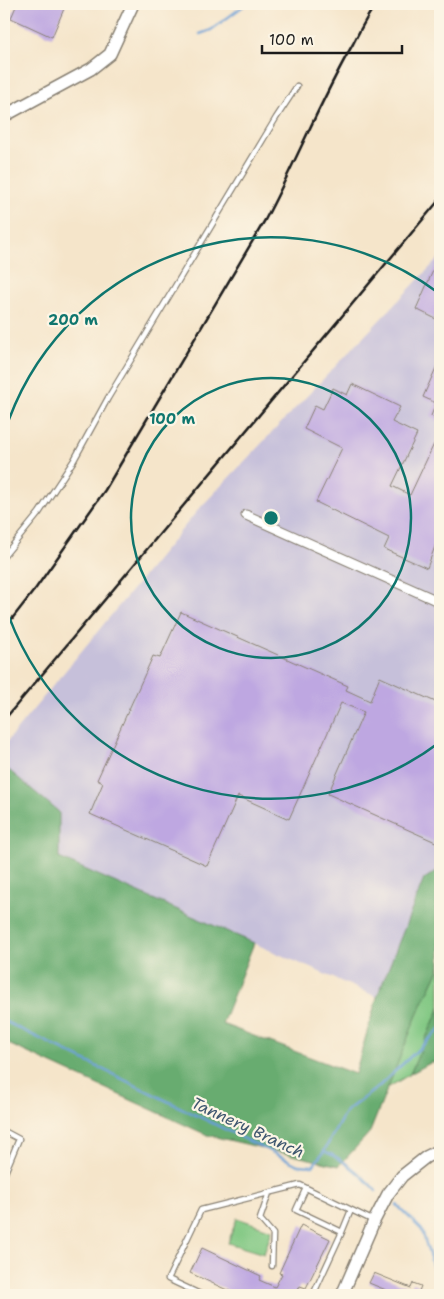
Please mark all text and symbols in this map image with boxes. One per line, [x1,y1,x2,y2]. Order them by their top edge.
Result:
scale bar [262,22,402,54]
text: 100 m [269,30,314,50]
text: 200 m [48,310,98,330]
text: 100 m [149,409,195,429]
centre of rings [262,509,280,527]
water label: Tannery Branch [188,1092,308,1163]

